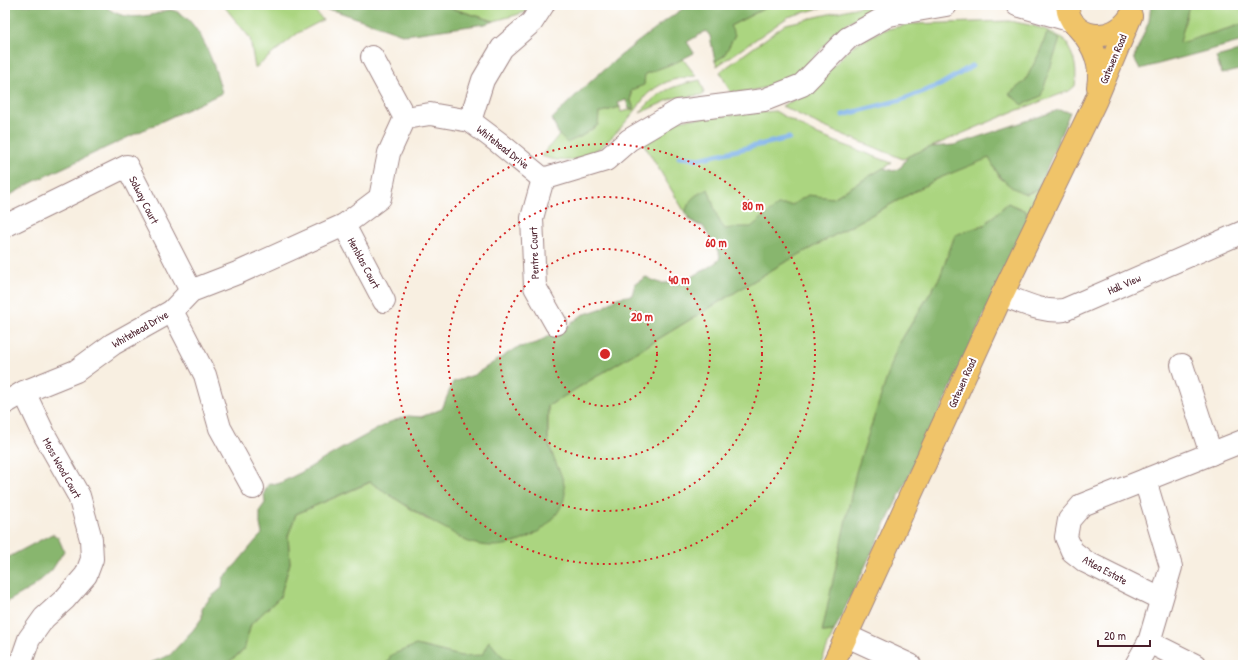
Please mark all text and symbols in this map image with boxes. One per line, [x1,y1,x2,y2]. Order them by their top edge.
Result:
street label: Gatewen Road [1096,31,1130,86]
street label: Whitehead Drive [474,122,533,172]
street label: Solway Court [126,174,162,226]
text: 80 m [742,197,764,214]
street label: Pentre Court [526,226,542,279]
text: 60 m [705,234,727,251]
street label: Henblas Court [345,235,383,291]
text: 40 m [669,271,689,288]
street label: Hall View [1105,271,1143,297]
street label: Whitehead Drive [109,307,171,351]
text: 20 m [631,308,653,325]
centre of rings [598,347,612,361]
street label: Gatewen Road [945,355,979,410]
street label: Moss Wood Court [40,435,85,501]
street label: Atlea Estate [1080,552,1130,588]
scale bar [1098,622,1150,648]
text: 20 m [1104,627,1126,644]

